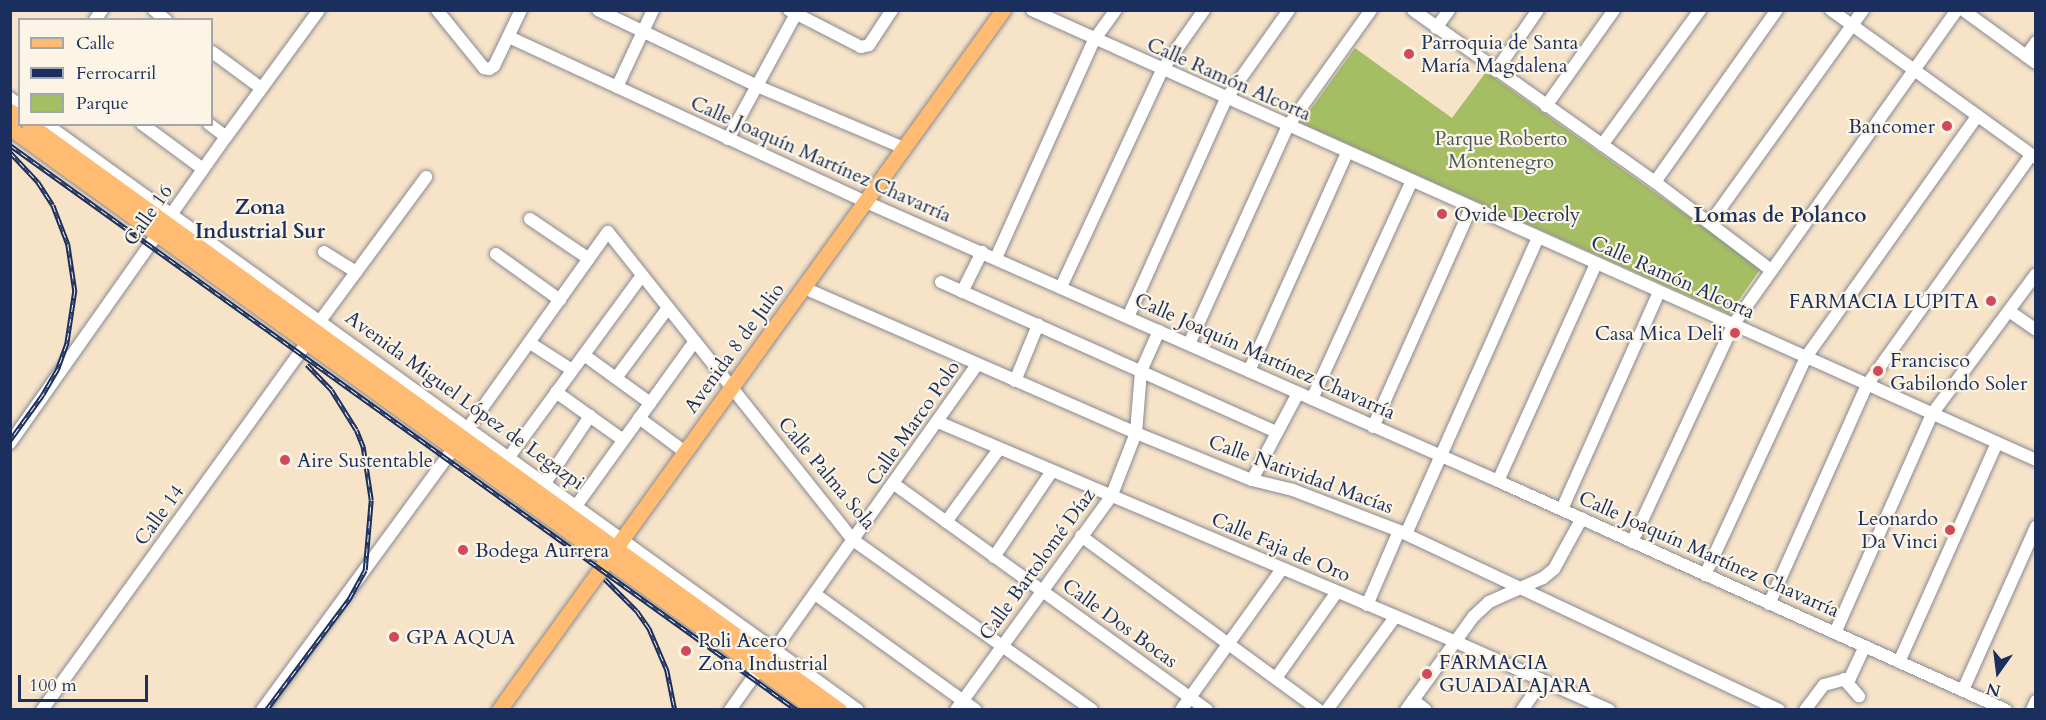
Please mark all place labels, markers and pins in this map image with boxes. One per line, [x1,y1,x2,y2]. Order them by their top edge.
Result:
place label: Parroquia de Santa María Magdalena [1421,30,1578,77]
marker: Parroquia de Santa María Magdalena [1402,47,1416,61]
place label: Bancomer [1848,114,1935,138]
marker: Bancomer [1940,119,1954,133]
place label: Ovide Decroly [1454,202,1580,226]
marker: Ovide Decroly [1435,207,1449,221]
place label: FARMACIA LUPITA [1789,289,1979,313]
marker: FARMACIA LUPITA [1984,294,1998,308]
place label: Casa Mica Deli [1595,321,1723,345]
marker: Casa Mica Deli [1728,326,1742,340]
place label: Francisco Gabilondo Soler [1890,348,2027,395]
marker: Francisco Gabilondo Soler [1871,364,1885,378]
place label: Aire Sustentable [297,448,433,472]
marker: Aire Sustentable [278,453,292,467]
place label: Leonardo Da Vinci [1857,506,1938,553]
marker: Leonardo Da Vinci [1943,523,1957,537]
place label: Bodega Aurrera [475,538,609,562]
marker: Bodega Aurrera [456,543,470,557]
place label: GPA AQUA [406,625,515,649]
place label: Poli Acero Zona Industrial [698,628,828,675]
marker: GPA AQUA [387,630,401,644]
marker: Poli Acero Zona Industrial [679,644,693,658]
place label: FARMACIA GUADALAJARA [1439,650,1591,697]
marker: FARMACIA GUADALAJARA [1420,667,1434,681]

